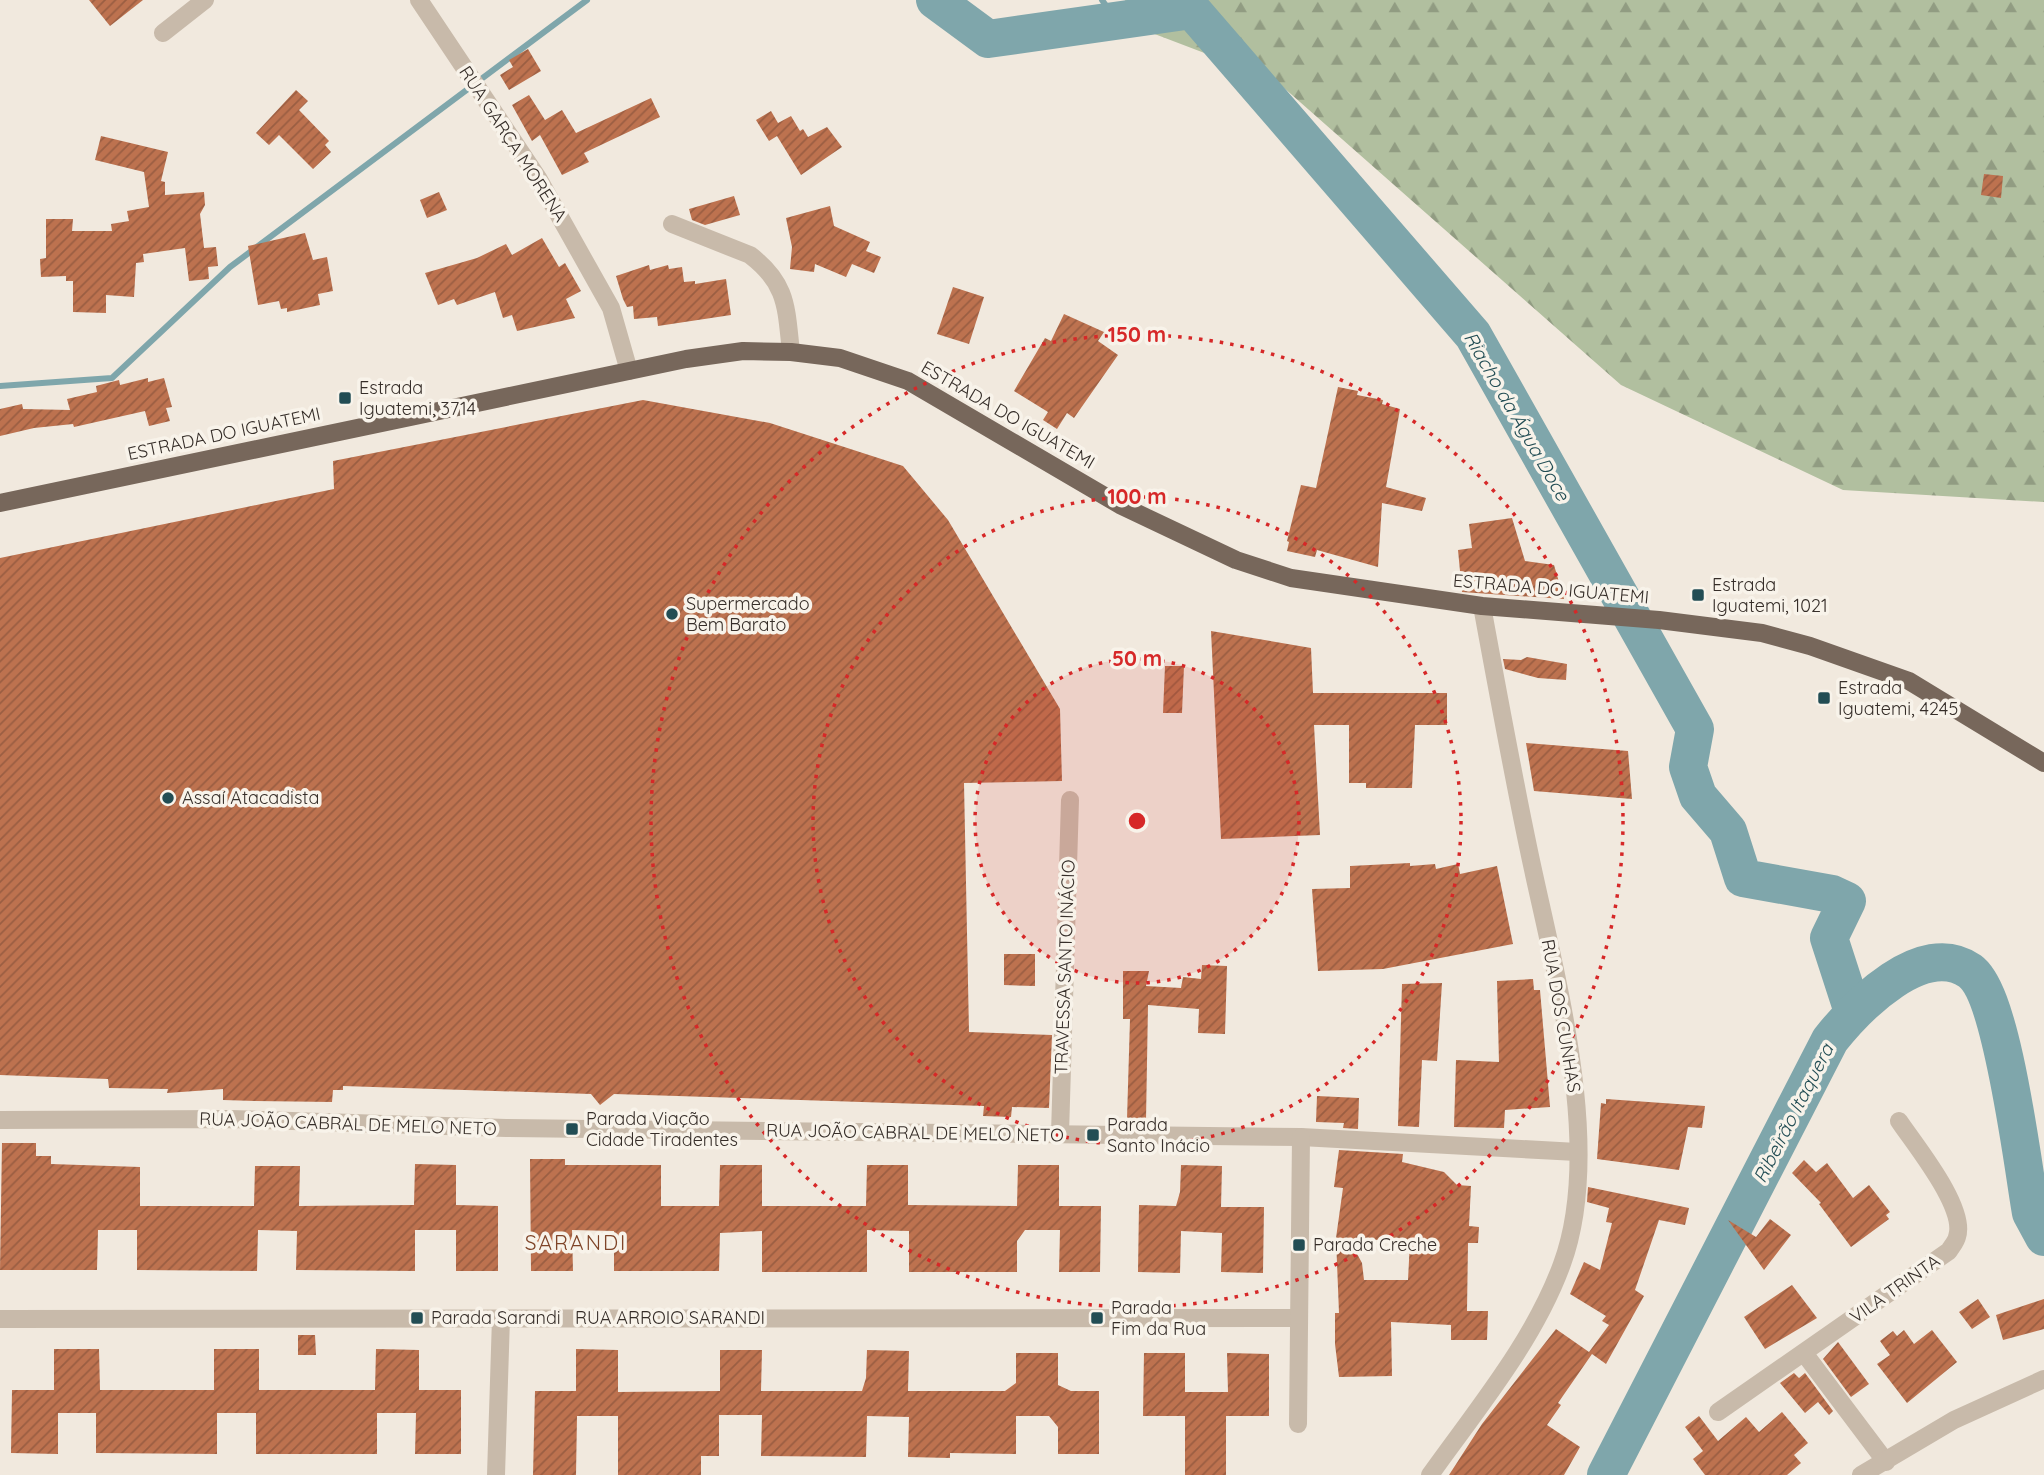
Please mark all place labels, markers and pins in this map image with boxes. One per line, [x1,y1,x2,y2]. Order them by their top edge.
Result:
place label: Estrada Iguatemi, 3714 [359,376,476,420]
marker: Estrada Iguatemi, 3714 [337,390,353,406]
place label: Estrada Iguatemi, 1021 [1712,573,1828,617]
marker: Estrada Iguatemi, 1021 [1690,587,1706,603]
place label: Supermercado Bem Barato [686,592,810,636]
marker: Supermercado Bem Barato [664,606,680,622]
place label: Estrada Iguatemi, 4245 [1838,676,1958,720]
marker: Estrada Iguatemi, 4245 [1816,690,1832,706]
place label: Assaí Atacadista [182,786,319,809]
marker: Assaí Atacadista [160,790,176,806]
centre of rings [1125,809,1149,833]
place label: Parada Viação Cidade Tiradentes [586,1107,738,1151]
place label: Parada Santo Inácio [1107,1113,1210,1157]
marker: Parada Viação Cidade Tiradentes [564,1121,580,1137]
marker: Parada Santo Inácio [1085,1127,1101,1143]
place label: Parada Creche [1313,1233,1437,1256]
marker: Parada Creche [1291,1237,1307,1253]
place label: Parada Fim da Rua [1111,1296,1206,1340]
place label: Parada Sarandi [431,1306,561,1329]
marker: Parada Sarandi [409,1310,425,1326]
marker: Parada Fim da Rua [1089,1310,1105,1326]

